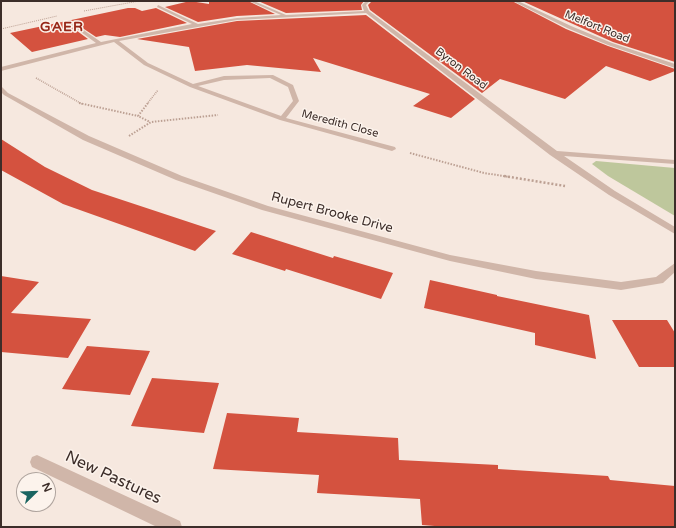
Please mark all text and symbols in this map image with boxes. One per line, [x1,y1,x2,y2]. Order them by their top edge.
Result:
street label: Melfort Road [563,8,631,46]
district label: GAER [40,19,84,35]
street label: Byron Road [433,45,489,93]
street label: Meredith Close [300,107,380,141]
street label: Rupert Brooke Drive [269,189,395,237]
street label: New Pastures [62,447,164,509]
north arrow [16,472,56,512]
text: N [39,481,54,494]

